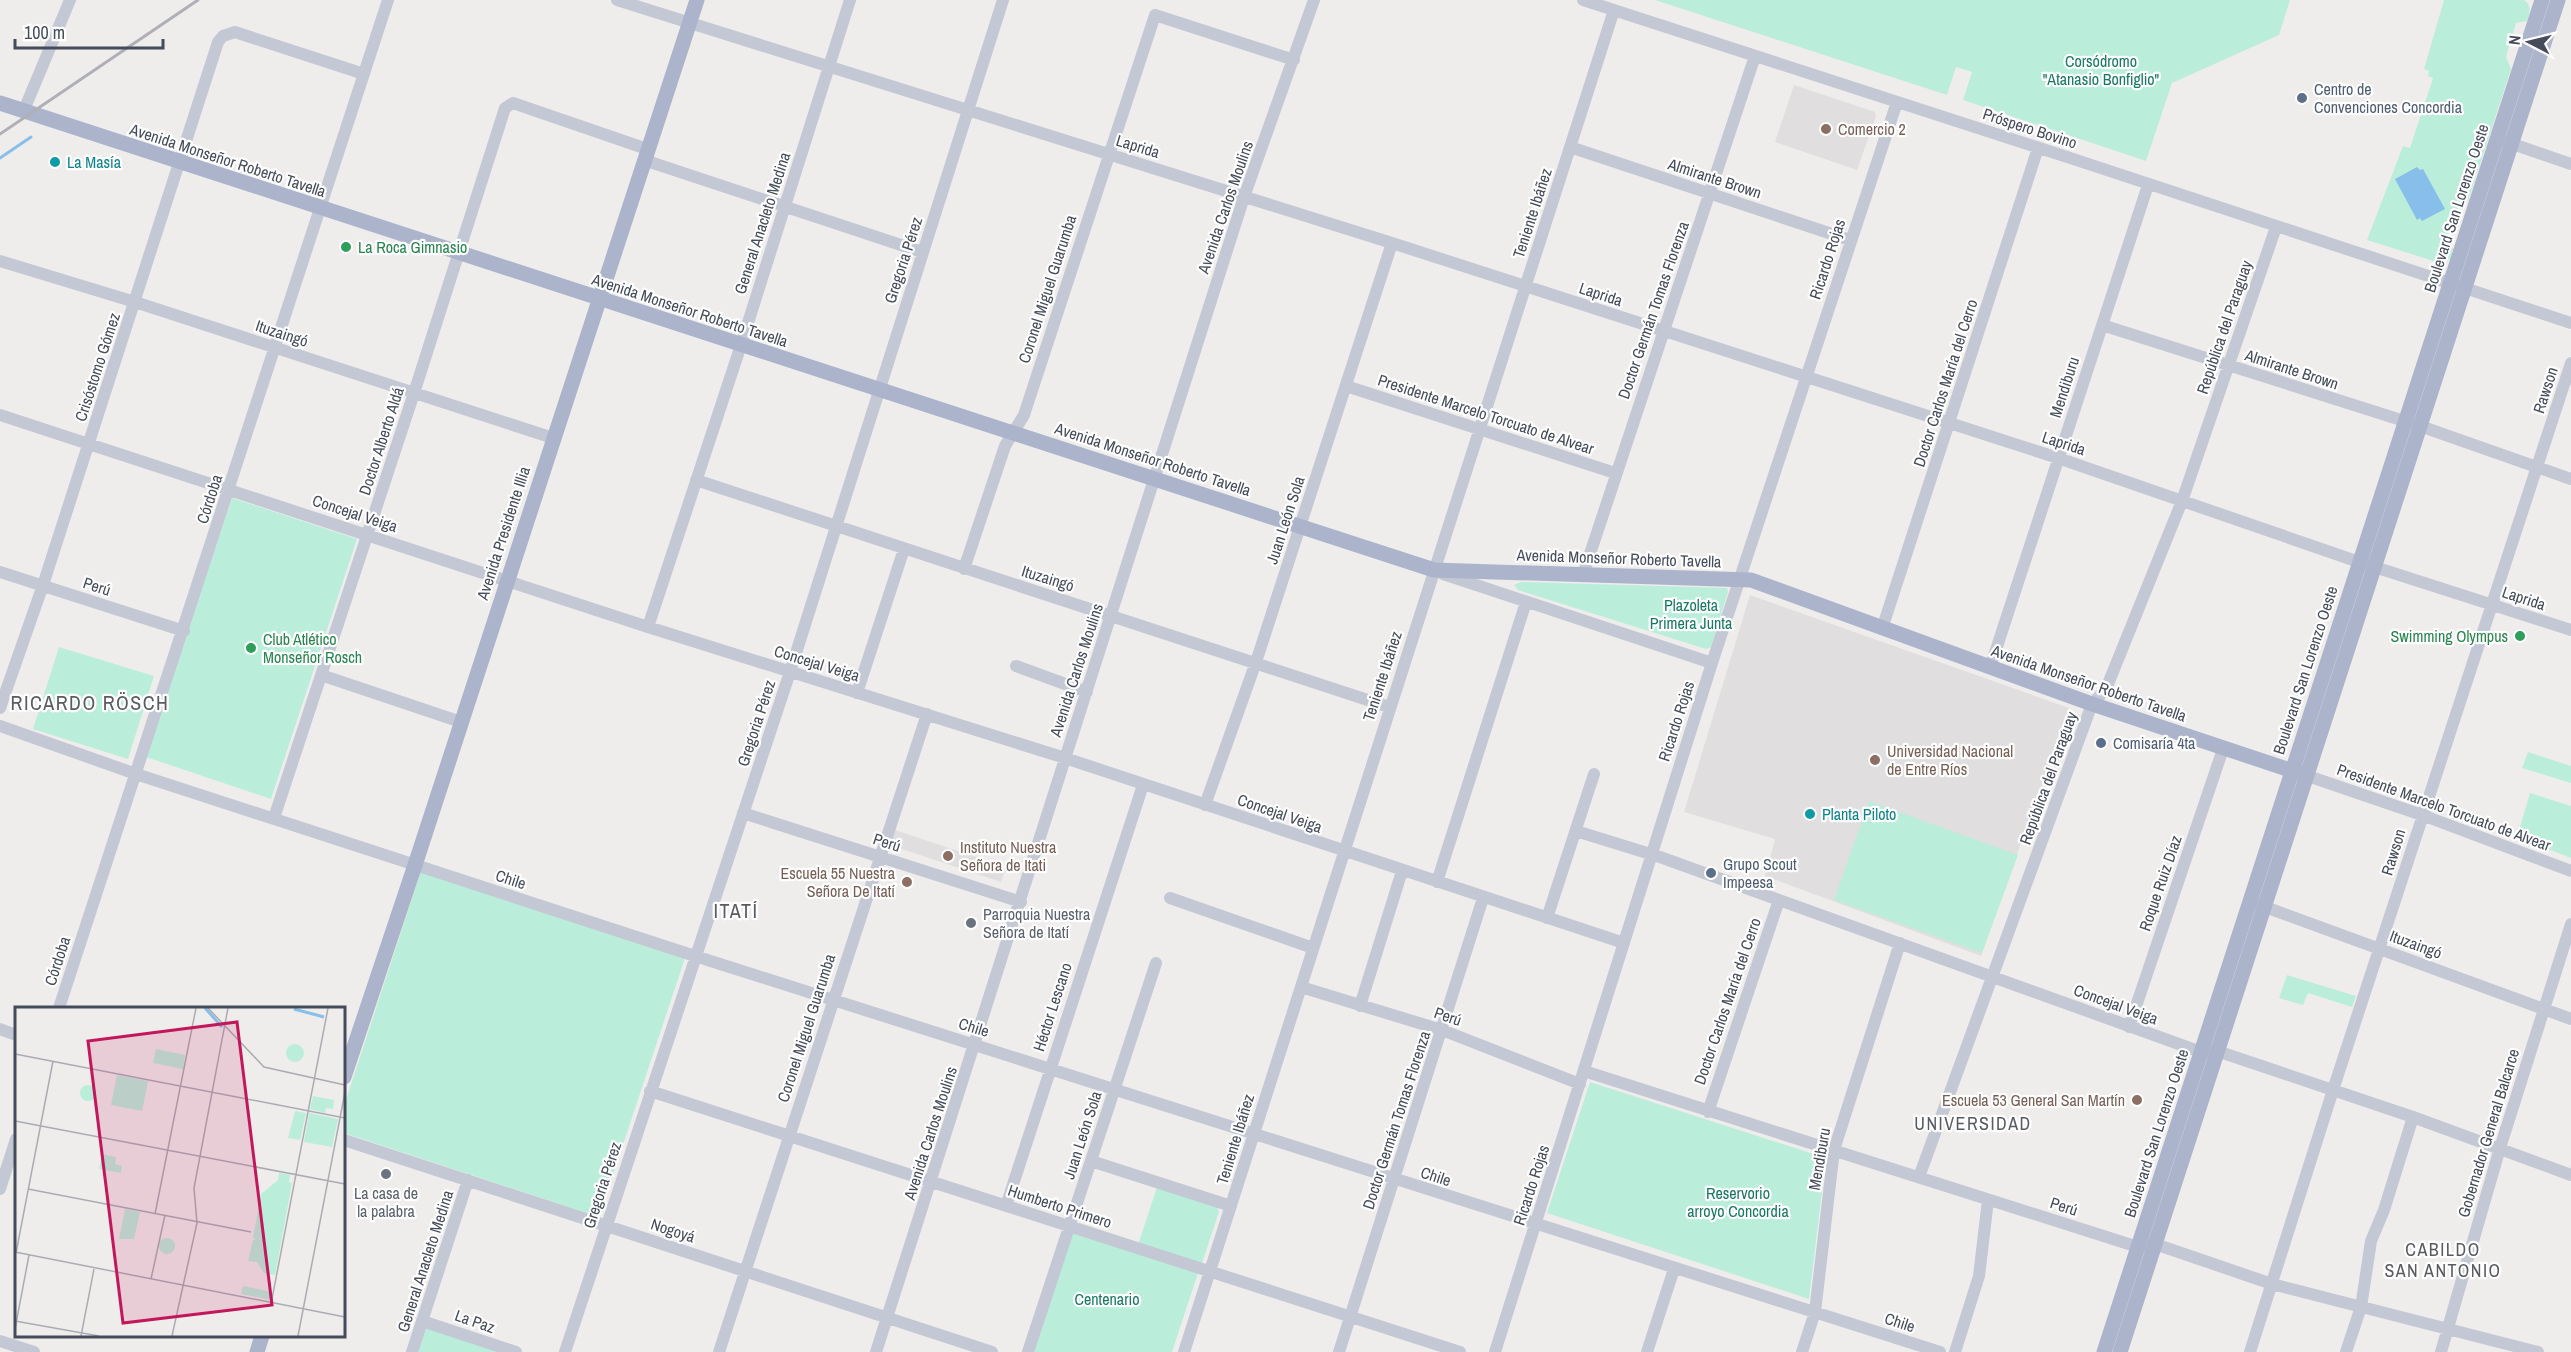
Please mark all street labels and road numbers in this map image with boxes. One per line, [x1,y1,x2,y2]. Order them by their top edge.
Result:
street label: Próspero Bovino [1980,102,2080,154]
street label: Avenida Monseñor Roberto Tavella [126,118,329,202]
street label: Boulevard San Lorenzo Oeste [2418,121,2494,295]
street label: Laprida [1114,129,1163,163]
street label: Avenida Carlos Moulins [1192,138,1258,277]
street label: General Anacleto Medina [729,149,796,297]
street label: Almirante Brown [1665,152,1765,203]
street label: Teniente Ibáñez [1507,165,1557,261]
street label: Coronel Miguel Guarumba [1013,211,1082,366]
street label: Gregoria Pérez [879,214,927,306]
street label: Ricardo Rojas [1804,216,1850,302]
street label: Doctor Germán Tomas Florenza [1612,218,1694,402]
street label: República del Paraguay [2191,257,2257,397]
street label: Avenida Monseñor Roberto Tavella [588,268,791,352]
street label: Laprida [1576,277,1626,312]
street label: Doctor Carlos María del Cerro [1908,296,1982,470]
street label: Crisóstomo Gómez [69,309,125,424]
street label: Ituzaingó [253,314,311,352]
street label: Almirante Brown [2242,343,2342,394]
street label: Mendiburu [2044,354,2084,420]
street label: Rawson [2527,364,2563,416]
street label: Presidente Marcelo Torcuato de Alvear [1375,369,1597,460]
street label: Doctor Alberto Aldá [353,384,409,498]
street label: Avenida Monseñor Roberto Tavella [1051,417,1254,501]
street label: Laprida [2039,426,2089,461]
street label: Avenida Presidente Illia [471,463,535,603]
street label: Córdoba [191,471,227,526]
street label: Juan León Sola [1260,473,1310,567]
street label: Concejal Veiga [310,489,401,537]
street label: Avenida Monseñor Roberto Tavella [1515,543,1722,573]
street label: Ituzaingó [1019,560,1077,596]
street label: Perú [80,571,114,601]
street label: Laprida [2499,581,2549,616]
street label: Boulevard San Lorenzo Oeste [2267,583,2343,757]
street label: Avenida Carlos Moulins [1044,600,1108,740]
street label: Teniente Ibáñez [1357,628,1407,724]
street label: Avenida Monseñor Roberto Tavella [1988,639,2190,727]
street label: Concejal Veiga [772,640,863,687]
street label: Gregoria Pérez [732,677,780,769]
street label: Ricardo Rojas [1653,678,1699,764]
street label: República del Paraguay [2014,708,2082,848]
street label: Presidente Marcelo Torcuato de Alvear [2334,758,2554,856]
street label: Concejal Veiga [1235,788,1326,838]
street label: Rawson [2376,826,2410,878]
street label: Perú [870,827,904,857]
street label: Roque Ruiz Díaz [2133,832,2187,934]
street label: Chile [493,864,529,894]
street label: Doctor Carlos María del Cerro [1688,915,1766,1087]
street label: Ituzaingó [2387,924,2445,964]
street label: Córdoba [39,933,75,988]
street label: Coronel Miguel Guarumba [772,950,841,1105]
street label: Héctor Lescano [1027,960,1077,1054]
street label: Concejal Veiga [2071,979,2162,1030]
street label: Perú [1431,1001,1465,1031]
street label: Chile [956,1012,992,1042]
street label: Doctor Germán Tomas Florenza [1357,1027,1435,1212]
street label: Boulevard San Lorenzo Oeste [2118,1046,2194,1220]
street label: Gobernador General Balcarce [2452,1046,2524,1220]
street label: Avenida Carlos Moulins [898,1063,962,1203]
street label: Juan León Sola [1057,1088,1107,1182]
street label: Teniente Ibáñez [1211,1091,1259,1187]
street label: Mendiburu [1803,1126,1835,1192]
street label: Gregoria Pérez [578,1139,626,1231]
street label: Ricardo Rojas [1508,1142,1554,1228]
street label: Chile [1418,1161,1454,1191]
street label: Humberto Primero [1005,1179,1115,1233]
street label: General Anacleto Medina [392,1187,459,1335]
street label: Perú [2047,1191,2081,1221]
street label: Nogoyá [648,1213,699,1248]
street label: La Paz [452,1304,498,1338]
street label: Chile [1882,1307,1918,1337]

